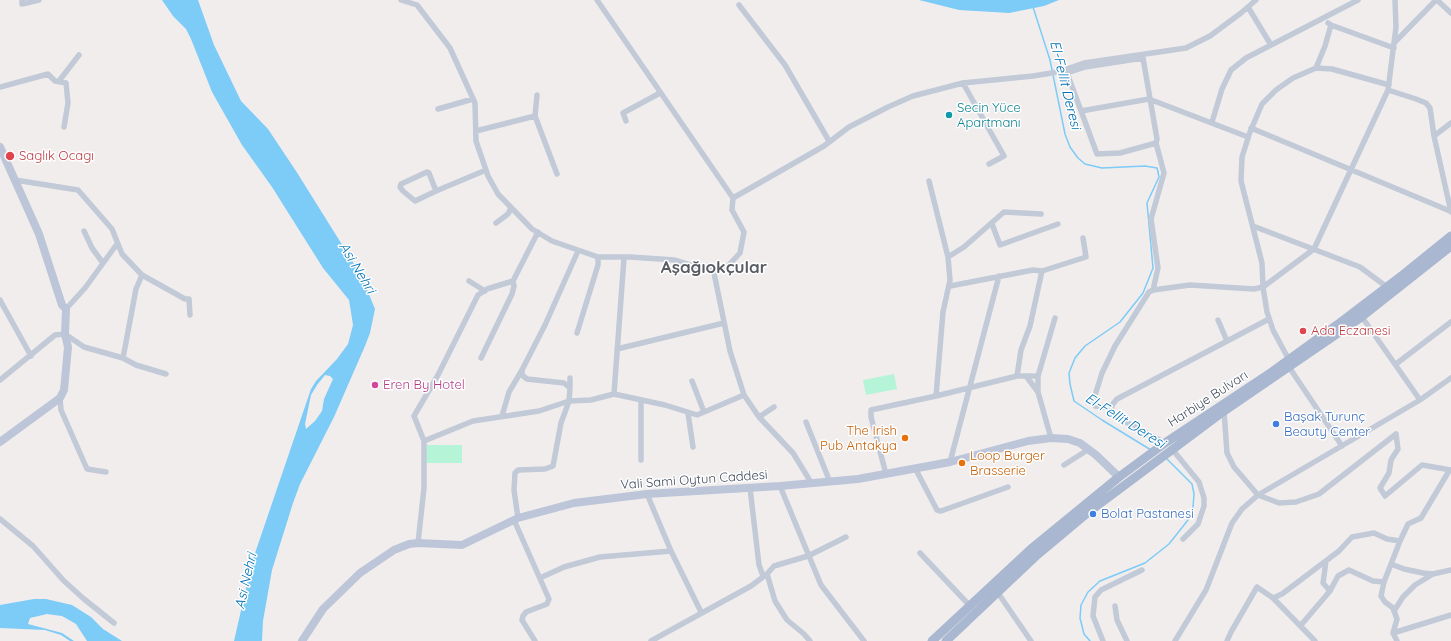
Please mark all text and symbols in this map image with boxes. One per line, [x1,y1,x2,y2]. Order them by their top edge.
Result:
water label: El-Fellit Deresi [1046,39,1084,131]
place label: Secin Yüce Apartmanı [957,100,1021,131]
marker: Secin Yüce Apartmanı [944,110,954,120]
place label: Saglık Ocagı [19,148,94,164]
marker: Saglık Ocagı [4,150,16,162]
water label: Asi Nehri [335,239,379,297]
district label: Aşağıokçular [661,258,767,278]
place label: Ada Eczanesi [1311,323,1391,339]
marker: Ada Eczanesi [1298,326,1308,336]
street label: Harbiye Bulvarı [1165,367,1251,431]
place label: Eren By Hotel [383,377,465,393]
marker: Eren By Hotel [370,380,380,390]
water label: El-Fellit Deresi [1082,390,1168,452]
place label: Başak Turunç Beauty Center [1284,409,1370,440]
marker: Başak Turunç Beauty Center [1271,419,1281,429]
place label: The Irish Pub Antakya [820,423,897,454]
marker: The Irish Pub Antakya [900,433,910,443]
place label: Loop Burger Brasserie [970,448,1045,479]
marker: Loop Burger Brasserie [957,458,967,468]
street label: Vali Sami Oytun Caddesi [620,467,768,493]
place label: Bolat Pastanesi [1101,506,1194,522]
marker: Bolat Pastanesi [1088,509,1098,519]
water label: Asi Nehri [231,551,261,611]

